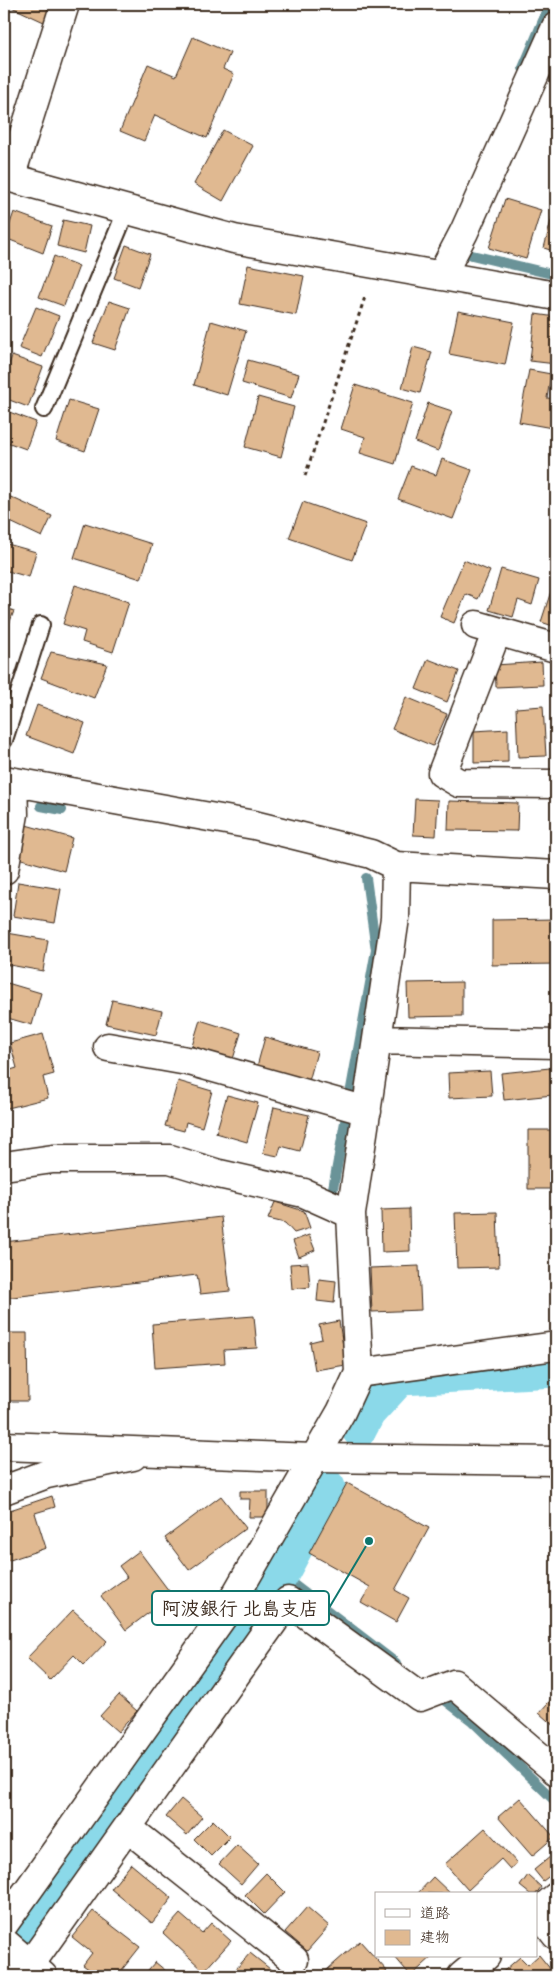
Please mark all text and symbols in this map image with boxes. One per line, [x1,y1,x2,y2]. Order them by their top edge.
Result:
callout: 阿波銀行 北島支店 [152,1591,329,1625]
text: 阿波銀行 北島支店 [162,1596,318,1620]
legend [375,1892,538,1958]
text: 道路 [420,1903,450,1922]
text: 建物 [420,1927,450,1946]

